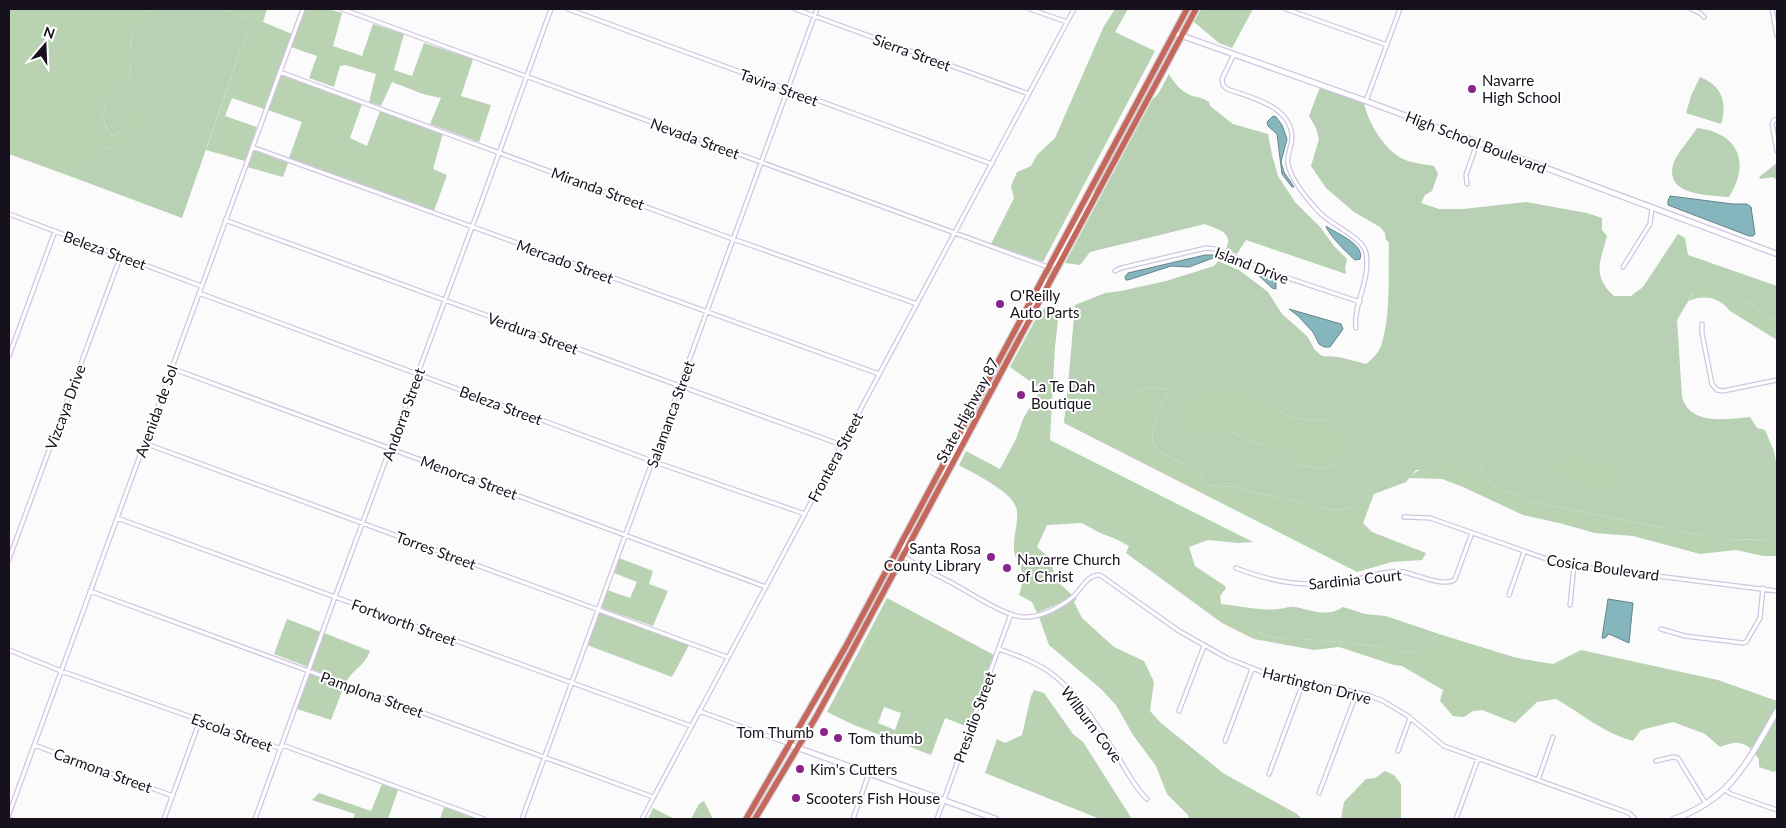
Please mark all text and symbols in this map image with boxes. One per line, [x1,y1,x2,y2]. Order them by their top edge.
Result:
north arrow [20,20,70,70]
text: N [42,22,57,42]
street label: Sierra Street [871,30,954,75]
street label: Tavira Street [737,65,821,110]
place label: Navarre High School [1482,71,1561,106]
marker: Navarre High School [1466,83,1478,95]
street label: High School Boulevard [1403,107,1549,177]
street label: Nevada Street [648,114,742,163]
street label: Miranda Street [549,163,648,213]
street label: Beleza Street [61,227,149,273]
street label: Mercado Street [514,235,616,287]
street label: Island Drive [1212,243,1292,287]
place label: O'Reilly Auto Parts [1010,286,1080,321]
marker: O'Reilly Auto Parts [994,298,1006,310]
street label: Verdura Street [485,308,581,358]
street label: State Highway 87 [932,354,1002,466]
street label: Salamanca Street [642,357,698,470]
street label: Vizcaya Drive [41,362,89,452]
street label: Avenida de Sol [131,362,181,460]
street label: Andorra Street [378,365,428,463]
place label: La Te Dah Boutique [1031,377,1095,412]
street label: Beleza Street [457,382,545,428]
marker: La Te Dah Boutique [1015,389,1027,401]
street label: Frontera Street [804,408,867,505]
street label: Menorca Street [418,451,520,503]
street label: Torres Street [393,527,479,573]
place label: Santa Rosa County Library [884,539,981,574]
place label: Navarre Church of Christ [1017,550,1120,585]
street label: Cosica Boulevard [1546,550,1660,584]
marker: Santa Rosa County Library [985,551,997,563]
marker: Navarre Church of Christ [1001,562,1013,574]
street label: Sardinia Court [1308,565,1403,593]
street label: Fortworth Street [349,595,459,649]
street label: Hartington Drive [1261,663,1373,707]
street label: Pamplona Street [318,667,426,721]
street label: Presidio Street [949,668,999,765]
street label: Wilburn Cove [1058,682,1127,766]
street label: Escola Street [189,709,276,755]
place label: Tom Thumb [737,723,814,741]
marker: Tom Thumb [818,726,830,738]
place label: Tom thumb [848,729,923,747]
marker: Tom thumb [832,732,844,744]
street label: Carmona Street [52,744,155,796]
place label: Kim's Cutters [810,760,897,778]
marker: Kim's Cutters [794,763,806,775]
place label: Scooters Fish House [806,789,940,807]
marker: Scooters Fish House [790,792,802,804]

